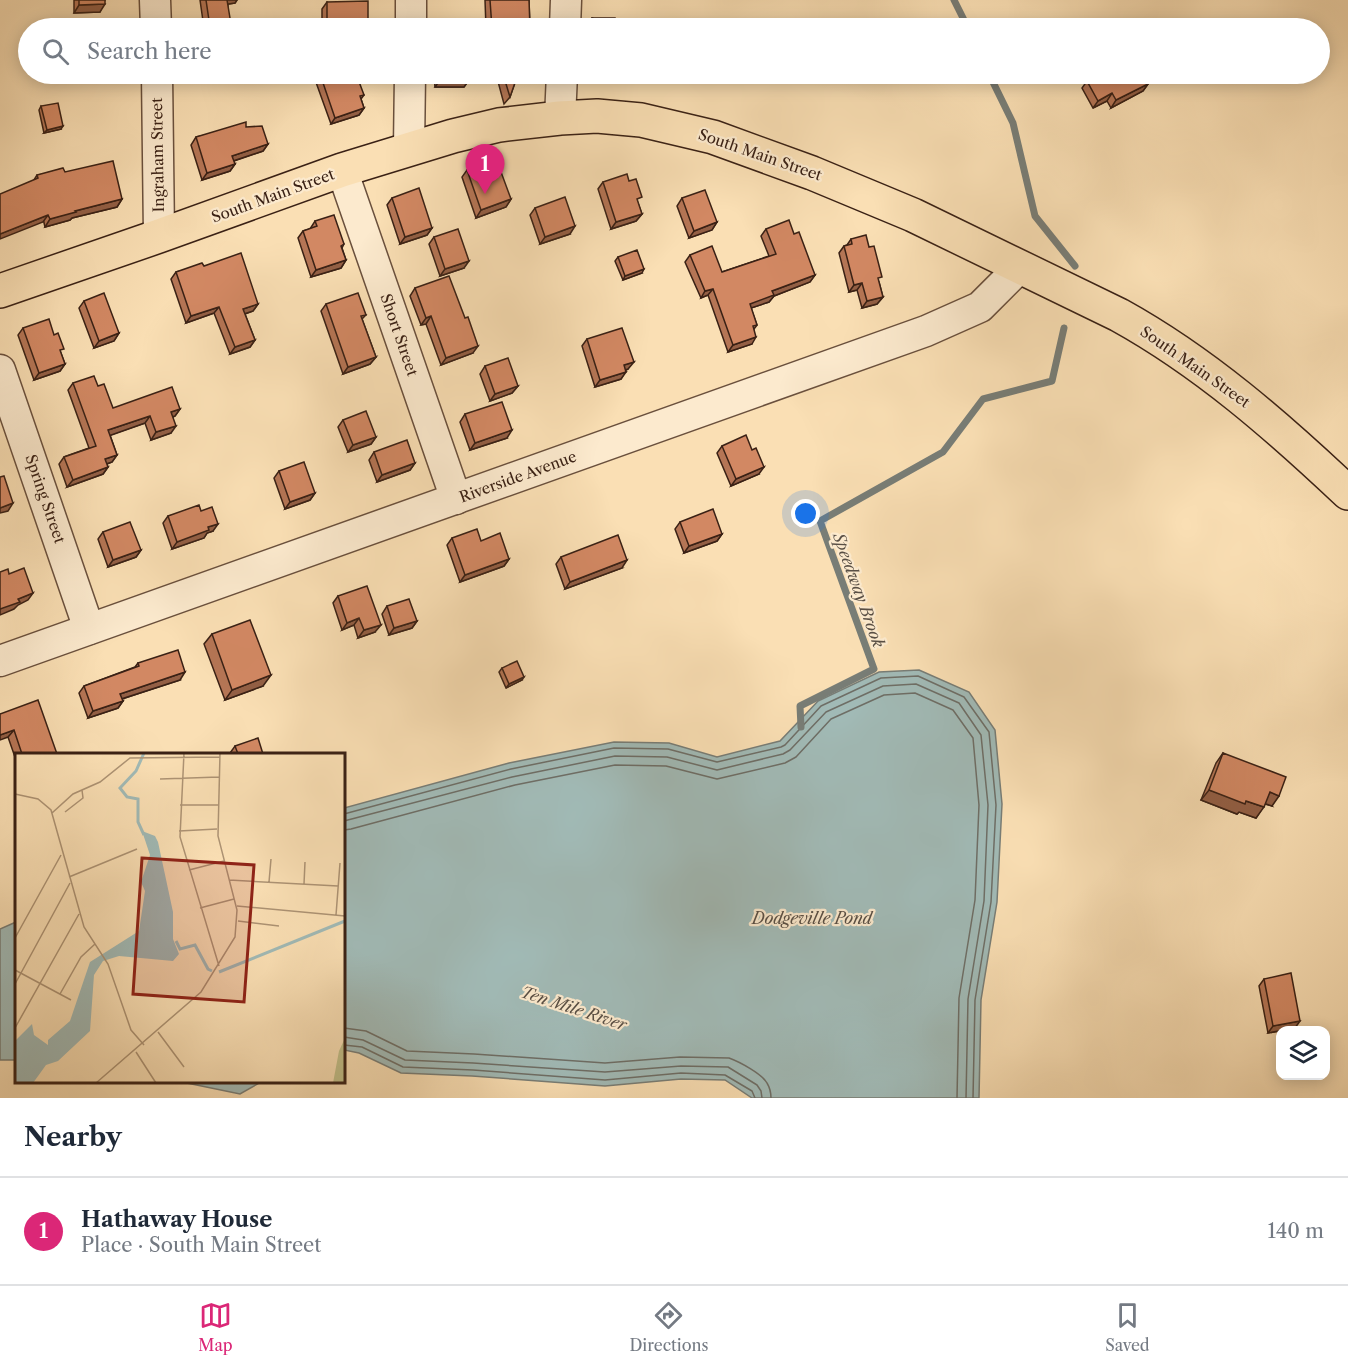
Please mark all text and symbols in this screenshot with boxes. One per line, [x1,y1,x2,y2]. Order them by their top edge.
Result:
search box [18,18,1330,84]
icon: search [39,35,72,68]
text: Search here [87,38,212,65]
street label: Ingraham Street [147,97,168,213]
street label: South Main Street [696,124,825,185]
pin: 1 [466,144,504,194]
street label: South Main Street [209,164,338,227]
street label: Short Street [377,291,423,379]
street label: South Main Street [1137,322,1254,412]
street label: Riverside Avenue [457,447,579,507]
street label: Spring Street [21,452,70,546]
your location [791,499,820,528]
water label: Speedway Brook [829,529,889,651]
inset map [15,753,345,1083]
water label: Dodgeville Pond [750,908,873,928]
water label: Ten Mile River [519,982,631,1035]
map controls [1276,1026,1330,1080]
button: layers [1276,1026,1330,1080]
text: Nearby [24,1121,122,1153]
text: Hathaway House [81,1206,272,1233]
text: 1 [39,1219,48,1243]
text: 140 m [1267,1219,1324,1243]
text: Place · South Main Street [81,1233,321,1257]
tab: Map [198,1299,233,1355]
tab: Directions [629,1299,708,1355]
tab: Saved [1105,1299,1150,1355]

